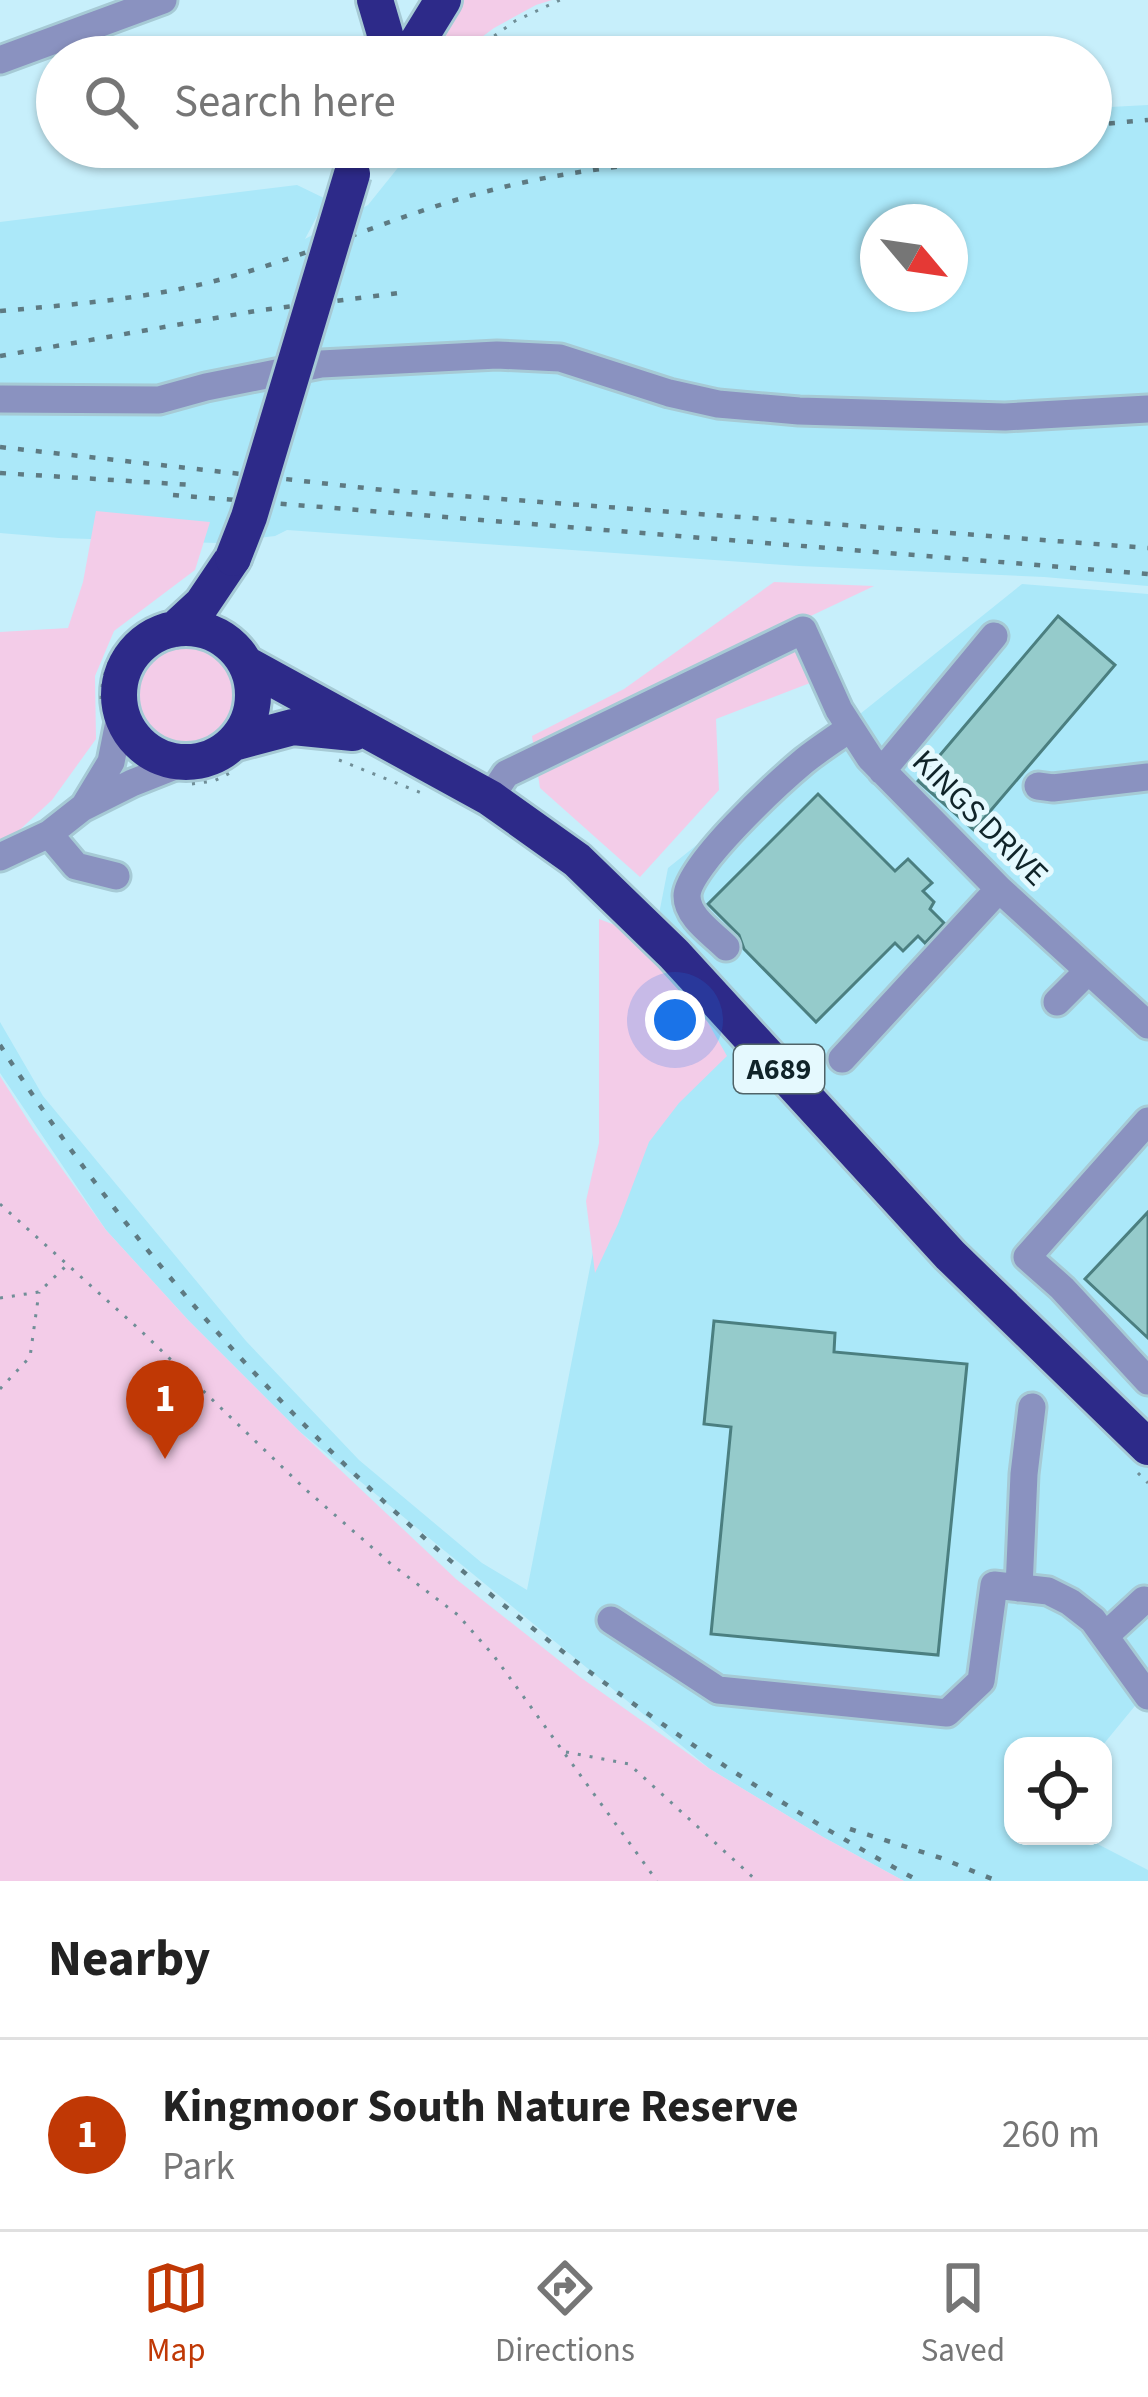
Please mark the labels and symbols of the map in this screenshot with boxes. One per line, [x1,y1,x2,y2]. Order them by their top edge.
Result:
north arrow [860,204,968,312]
street label: KINGS DRIVE [901,739,1059,897]
your location [645,990,705,1050]
road number: A689 [734,1045,824,1093]
pin: 1 [126,1360,204,1459]

